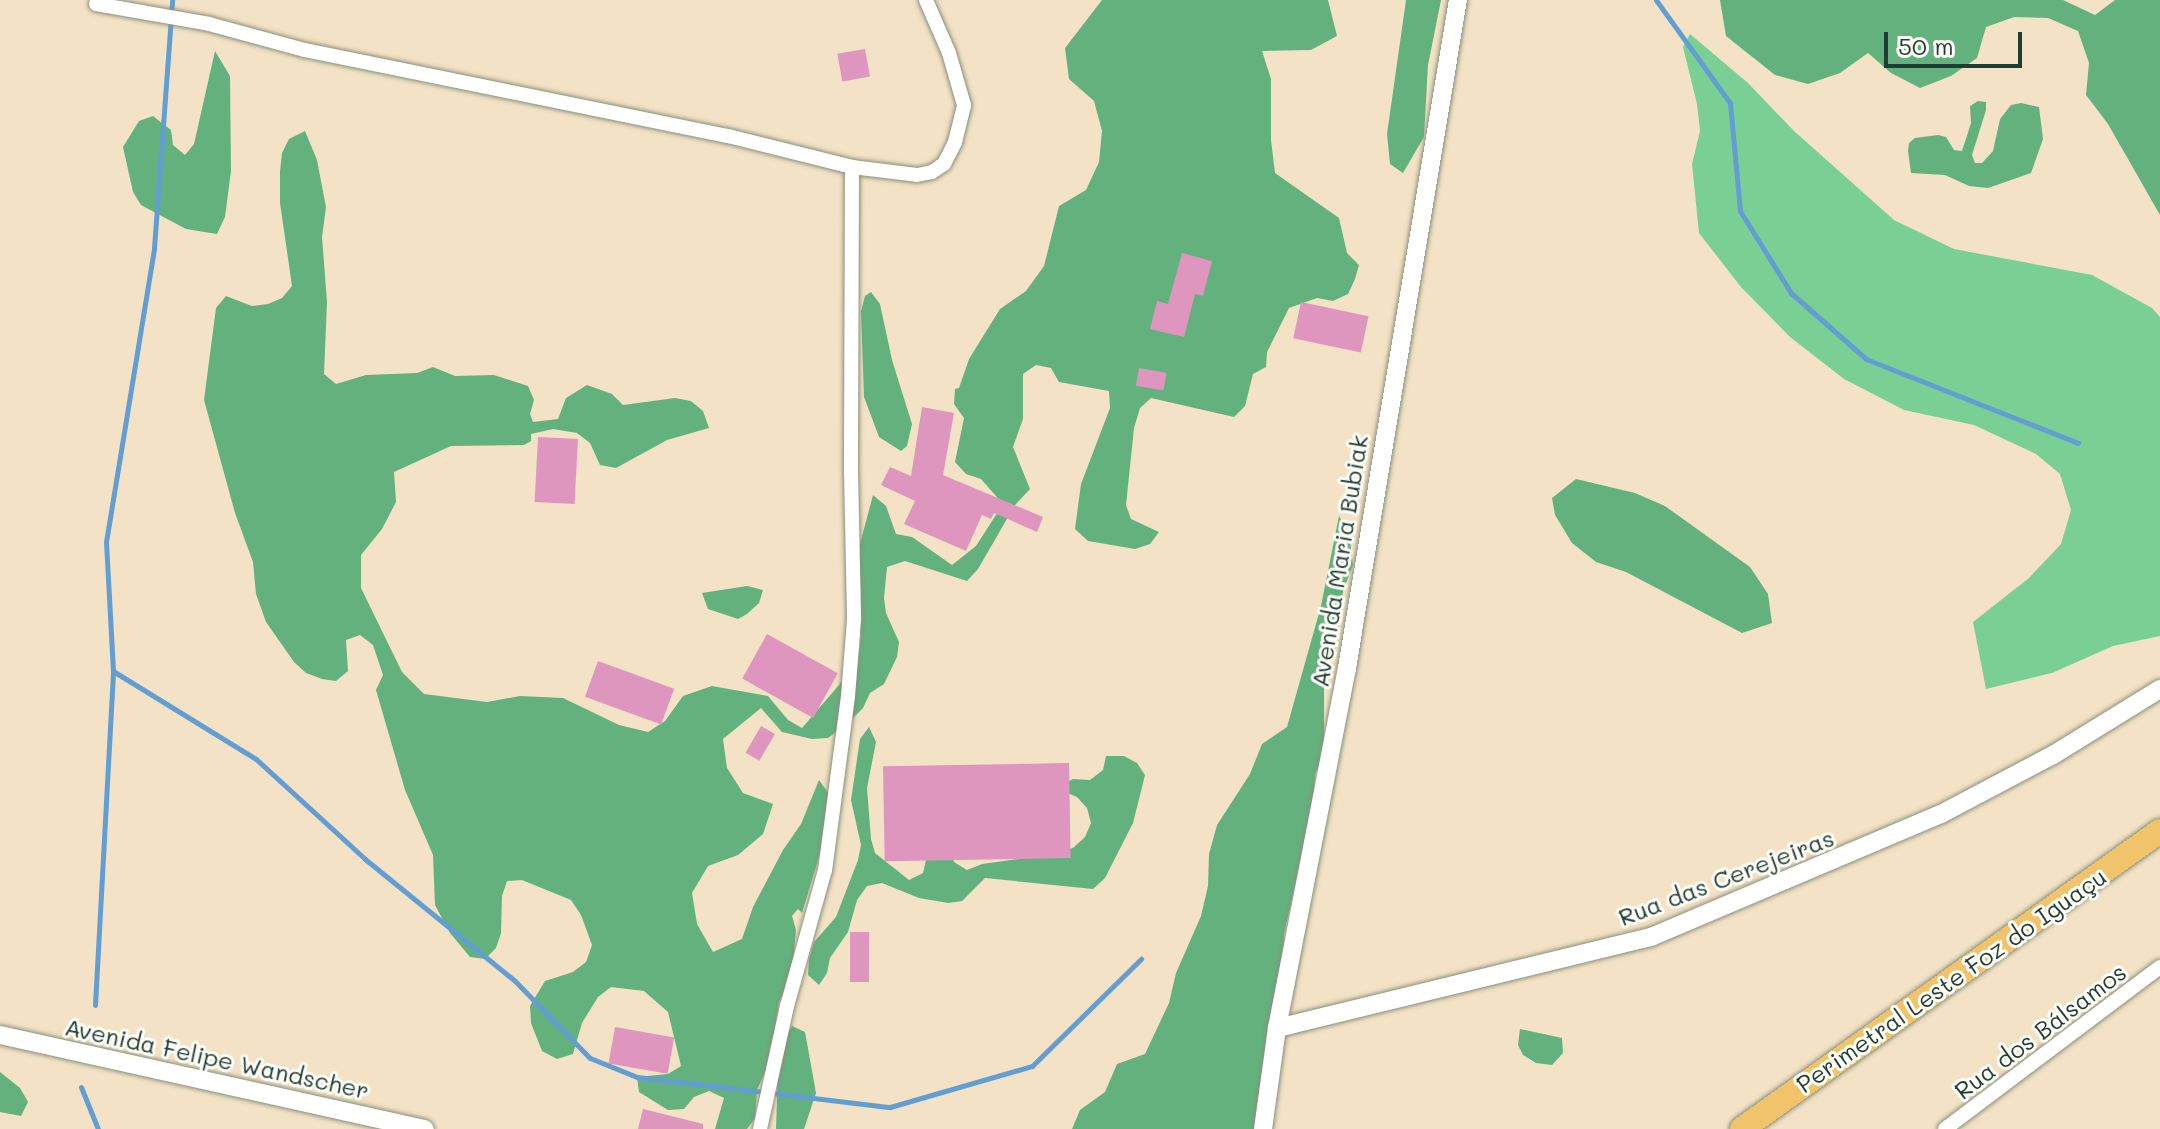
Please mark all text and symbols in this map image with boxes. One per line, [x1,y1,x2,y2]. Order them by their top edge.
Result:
scale bar [1888,16,2026,66]
text: 50 m [1898,30,1954,61]
street label: Avenida Maria Bubiak [1305,433,1373,689]
street label: Rua das Cerejeiras [1614,823,1838,931]
street label: Perimetral Leste Foz do Iguaçu [1790,862,2112,1098]
street label: Rua dos Bálsamos [1948,957,2132,1105]
street label: Avenida Felipe Wandscher [62,1012,372,1104]

